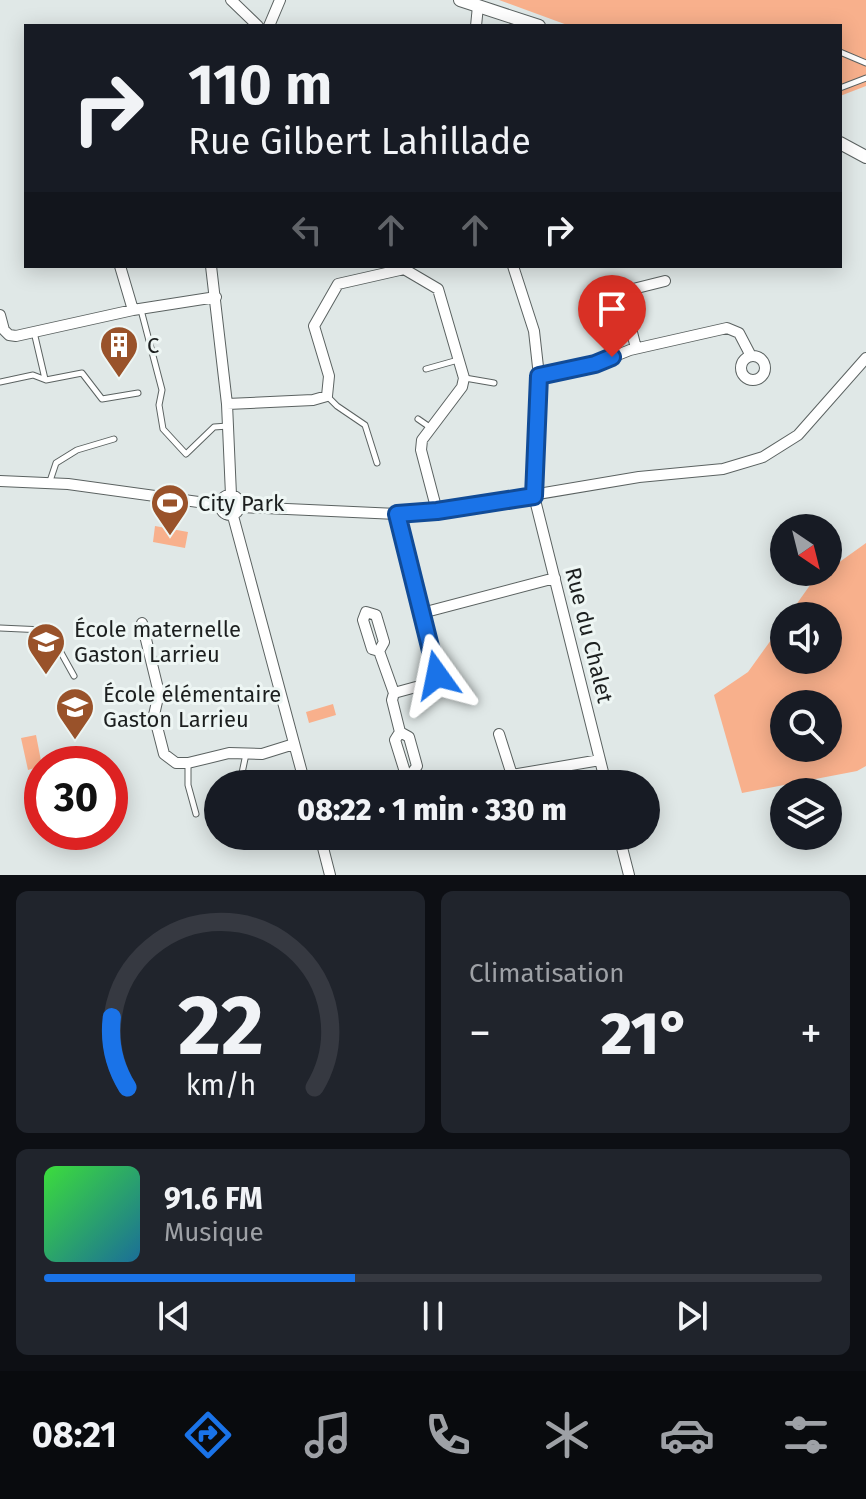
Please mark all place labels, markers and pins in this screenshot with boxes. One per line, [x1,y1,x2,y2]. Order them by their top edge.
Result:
pin [578,275,646,357]
building icon: C [98,324,140,379]
place label: C [147,332,159,359]
sports icon: City Park [149,482,191,537]
place label: City Park [198,490,285,517]
place label: École maternelle Gaston Larrieu [74,616,241,668]
school or university icon: École maternelle Gaston Larrieu [25,621,67,676]
place label: École élémentaire Gaston Larrieu [103,681,281,733]
school or university icon: École élémentaire Gaston Larrieu [54,686,96,741]

